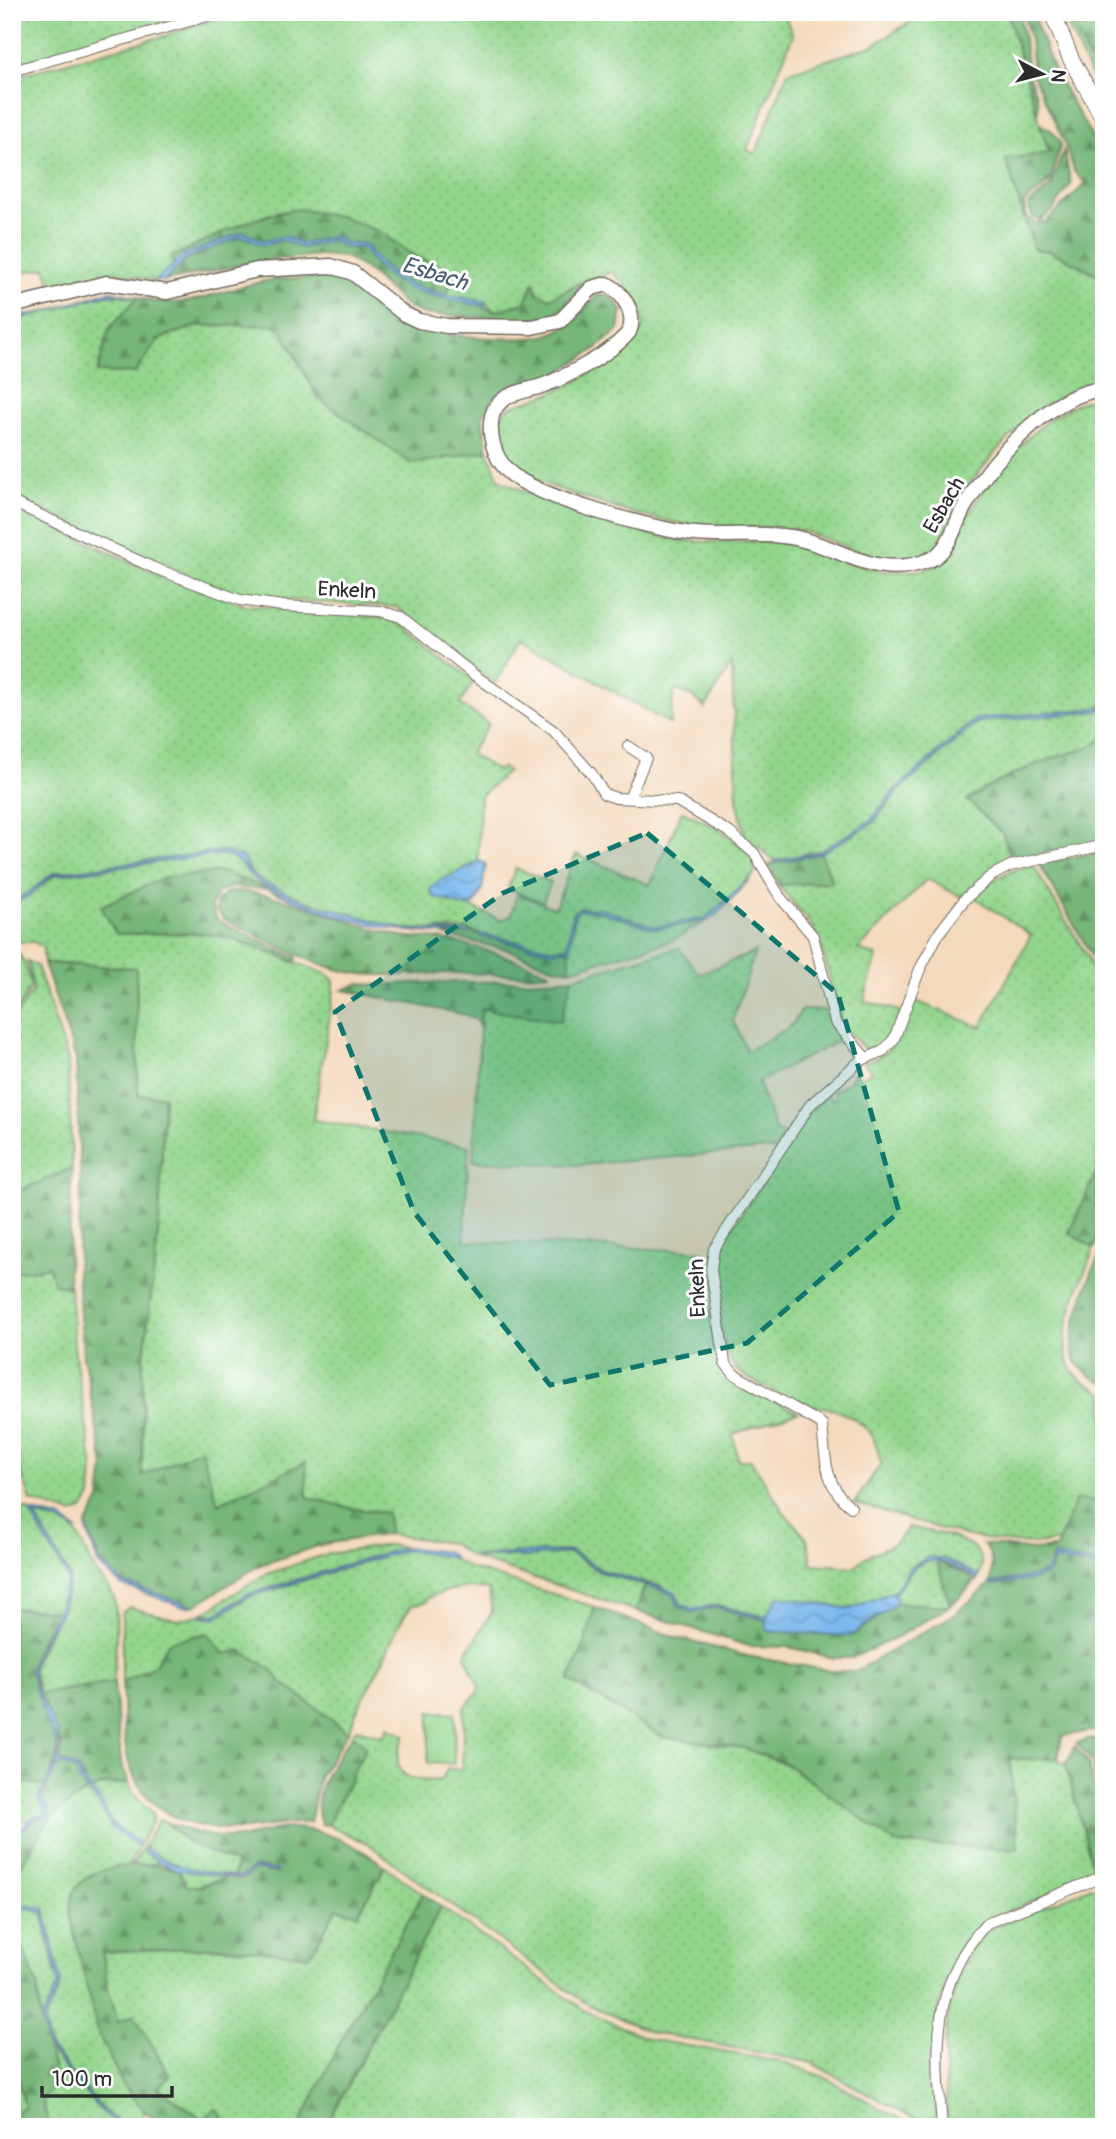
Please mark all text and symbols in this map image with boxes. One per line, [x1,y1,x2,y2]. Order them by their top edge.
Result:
north arrow [1007,38,1078,108]
text: N [1045,68,1071,84]
water label: Esbach [399,250,472,297]
street label: Esbach [918,472,971,538]
street label: Enkeln [317,575,377,606]
street label: Enkeln [683,1258,712,1318]
scale bar [42,2055,172,2099]
text: 100 m [52,2066,112,2093]

